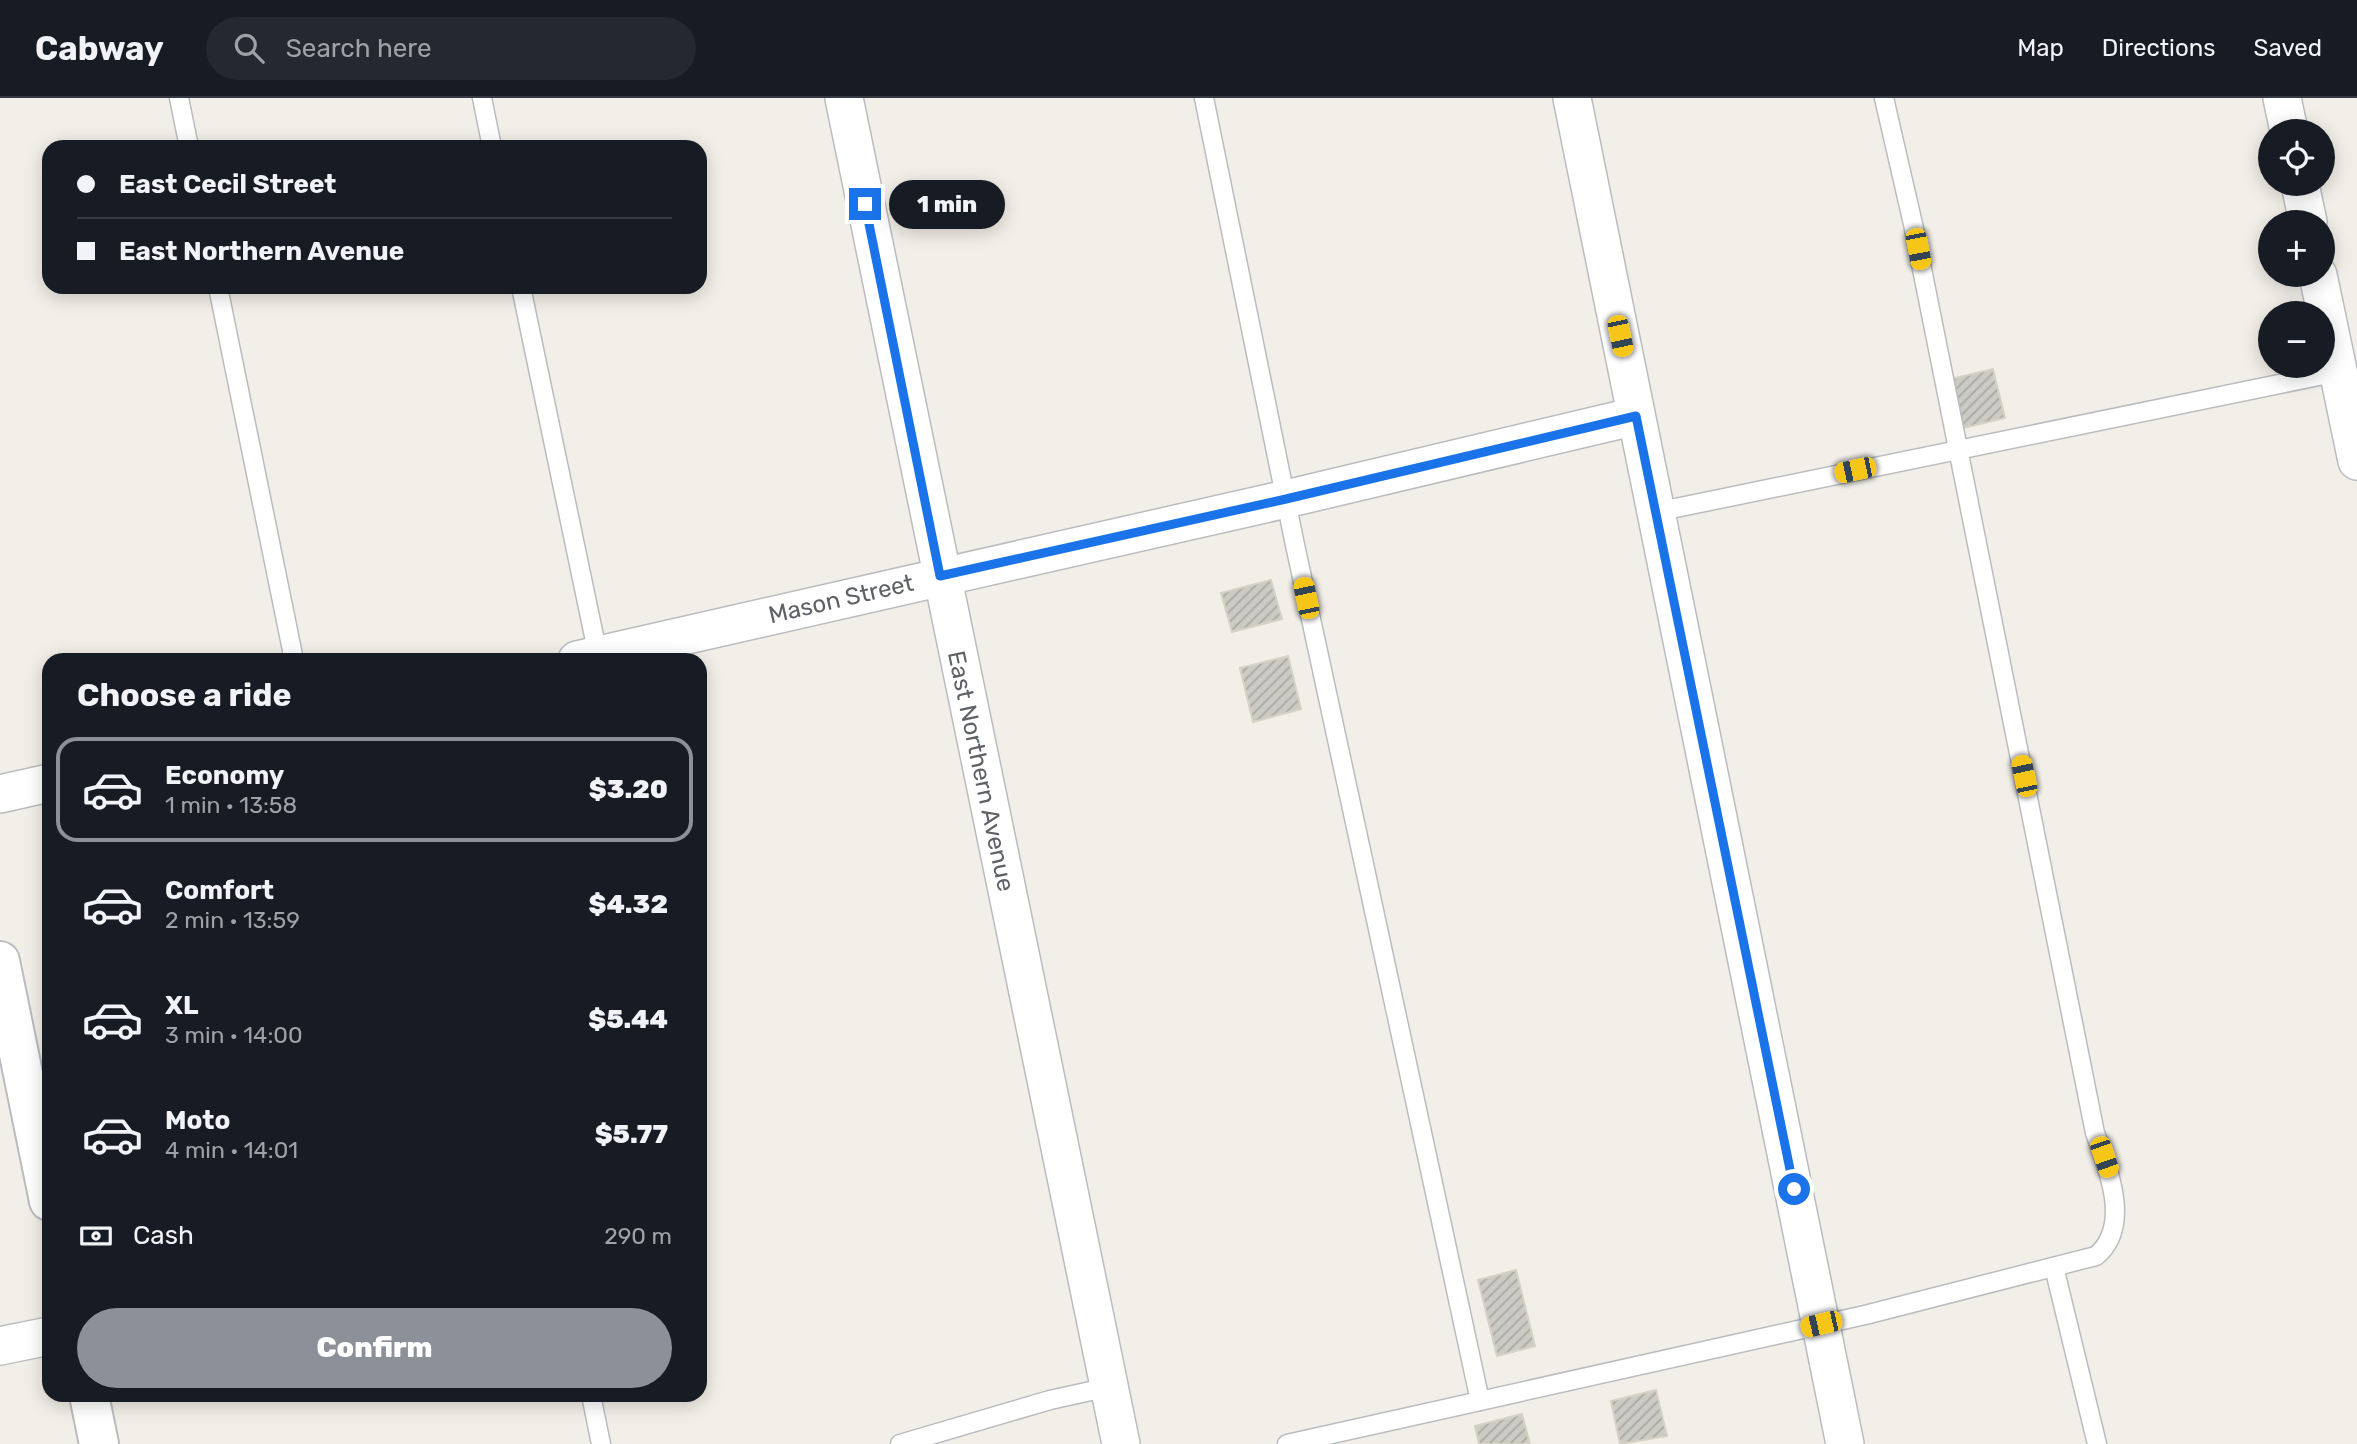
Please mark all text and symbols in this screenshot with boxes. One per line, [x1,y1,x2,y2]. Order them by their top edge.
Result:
search box [206,17,696,80]
text: Cabway [35,29,164,68]
icon: search [230,29,268,67]
text: Search here [286,33,432,64]
text: Map [2017,34,2064,62]
text: Directions [2102,34,2215,62]
text: Saved [2253,34,2322,62]
map controls [2258,119,2335,378]
button: locate [2258,119,2335,196]
text: East Cecil Street [119,169,336,200]
callout: 1 min [890,180,1005,228]
route end [849,188,881,220]
text: 1 min [917,190,977,218]
button: + [2258,210,2335,287]
car [1904,226,1933,272]
text: East Northern Avenue [119,236,404,267]
button: − [2258,301,2335,378]
car [1606,313,1635,359]
car [1833,455,1878,485]
street label: Mason Street [766,569,916,629]
car [1292,575,1321,621]
street label: East Northern Avenue [942,648,1020,894]
text: Choose a ride [77,676,291,714]
car [2010,753,2039,799]
icon: car [81,758,144,821]
text: Economy [165,760,284,791]
text: $3.20 [589,774,668,805]
text: 1 min · 13:58 [165,791,297,819]
icon: car [81,873,144,936]
text: Comfort [165,875,274,906]
text: $4.32 [589,889,668,920]
text: 2 min · 13:59 [165,906,300,934]
icon: car [81,988,144,1051]
text: XL [165,990,198,1021]
text: $5.44 [588,1004,668,1035]
text: 3 min · 14:00 [165,1021,303,1049]
icon: car [81,1103,144,1166]
text: Moto [165,1105,230,1136]
text: $5.77 [595,1119,668,1150]
car [2088,1134,2121,1180]
text: 4 min · 14:01 [165,1136,298,1164]
route start [1778,1173,1810,1205]
icon: cash [77,1217,115,1255]
text: Cash [133,1220,194,1251]
text: 290 m [604,1222,672,1250]
button: Confirm [77,1308,672,1388]
car [1799,1309,1844,1339]

